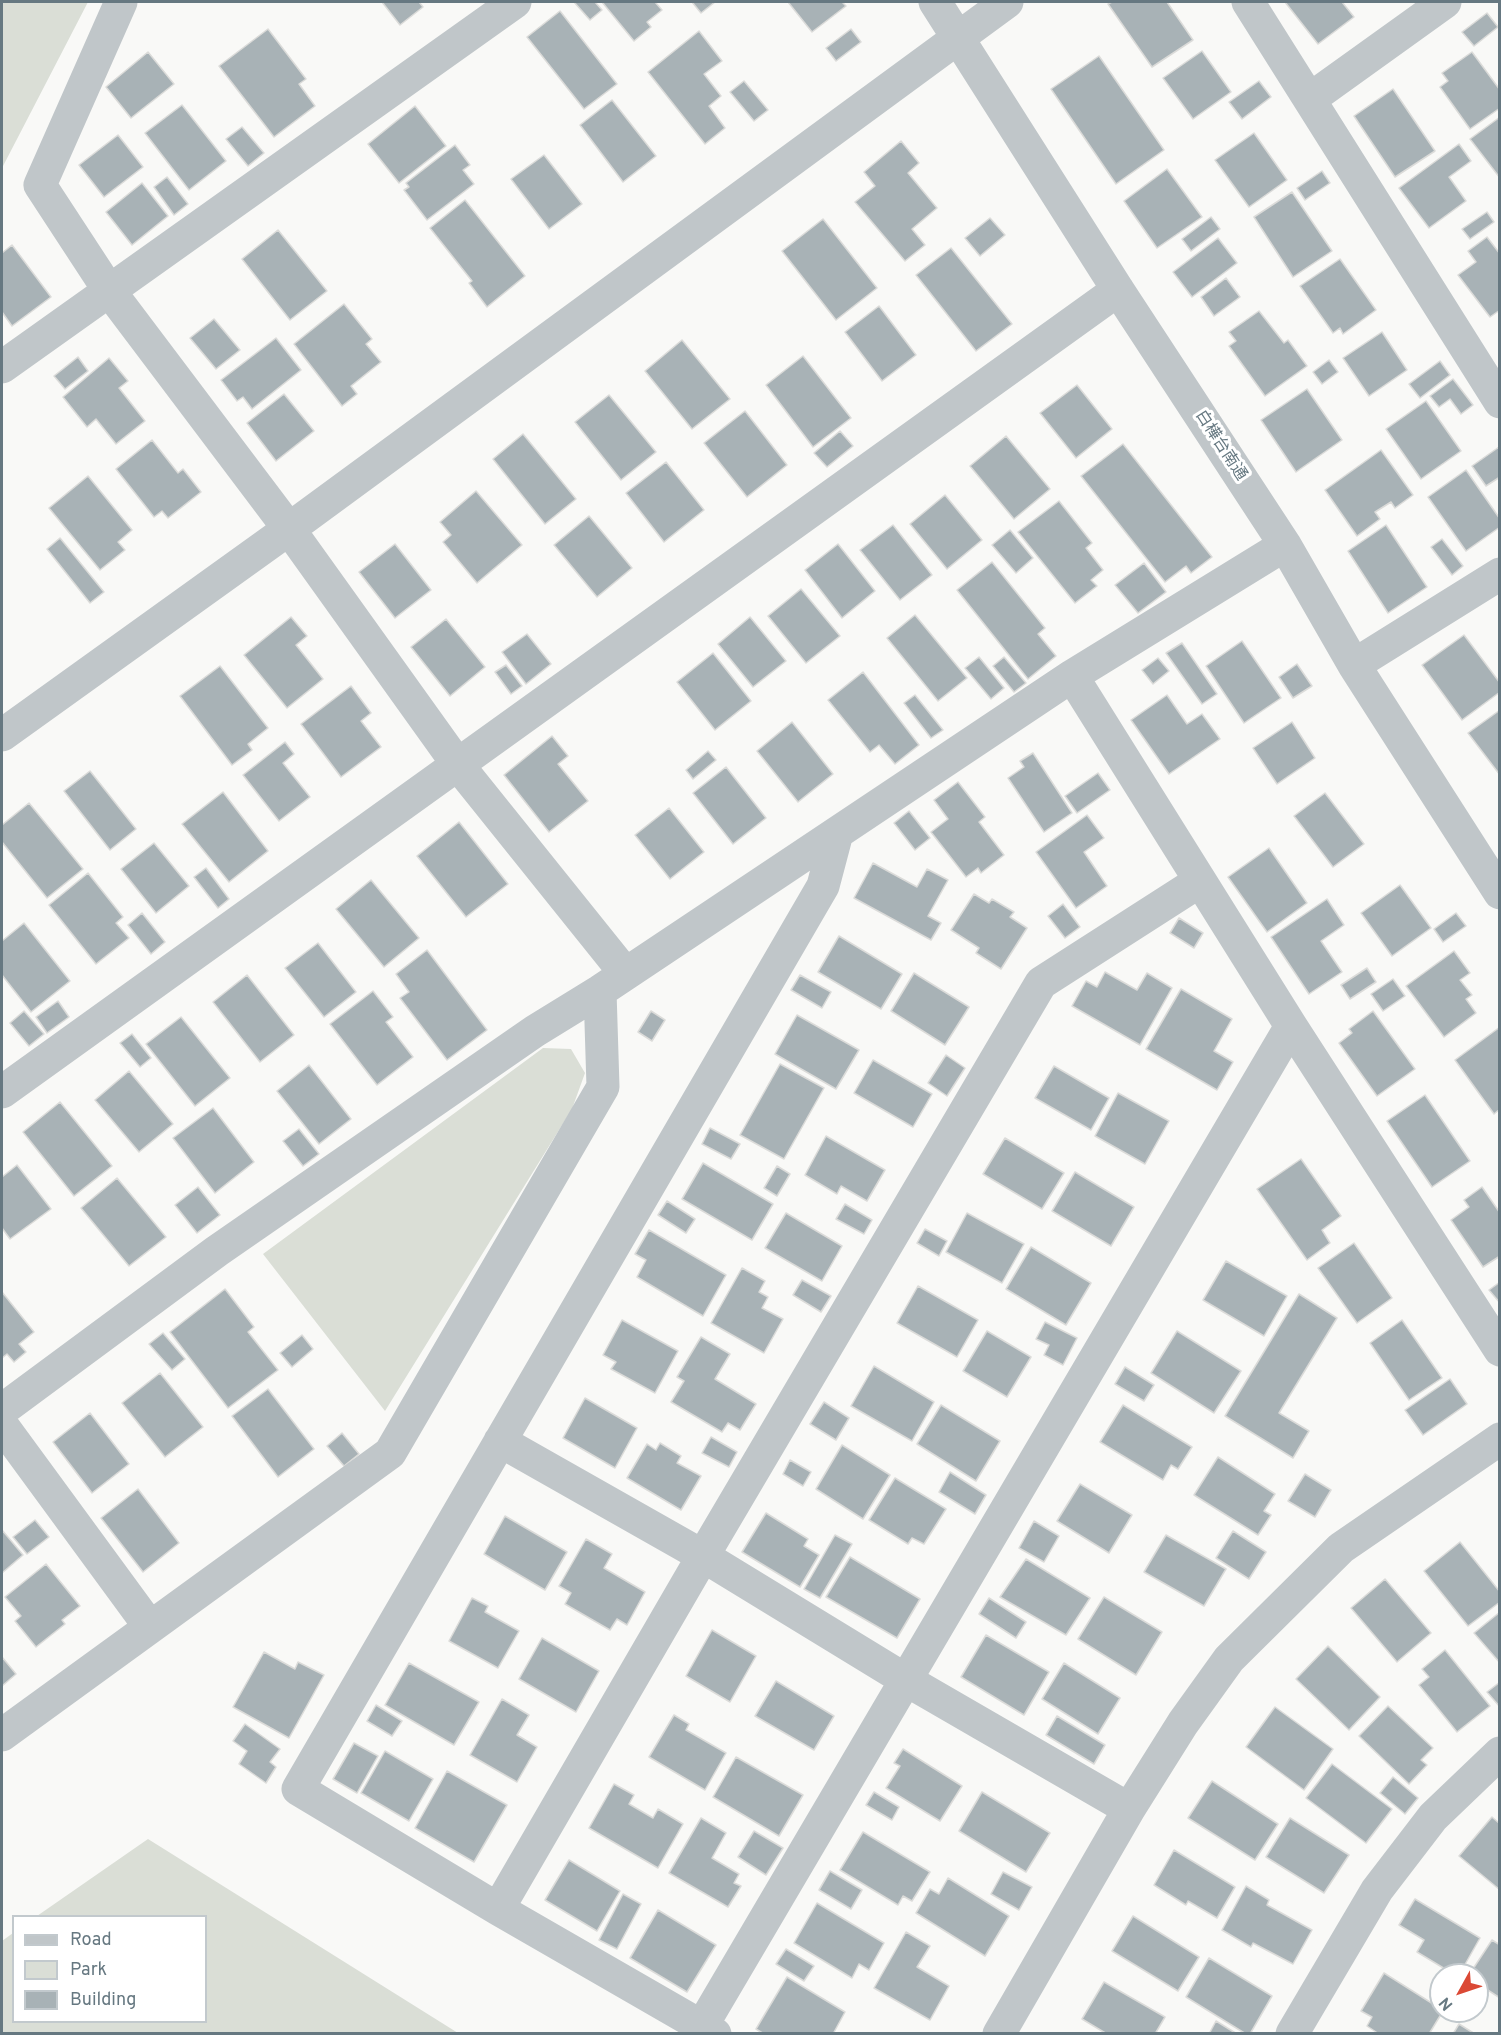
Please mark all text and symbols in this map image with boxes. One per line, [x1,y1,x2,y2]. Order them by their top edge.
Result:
street label: 白樺台南通 [1190,407,1250,485]
legend [12,1915,207,2023]
text: Road [70,1929,112,1952]
text: Park [70,1959,107,1982]
north arrow [1429,1963,1489,2023]
text: Building [70,1989,136,2012]
text: N [1435,1992,1458,2014]

